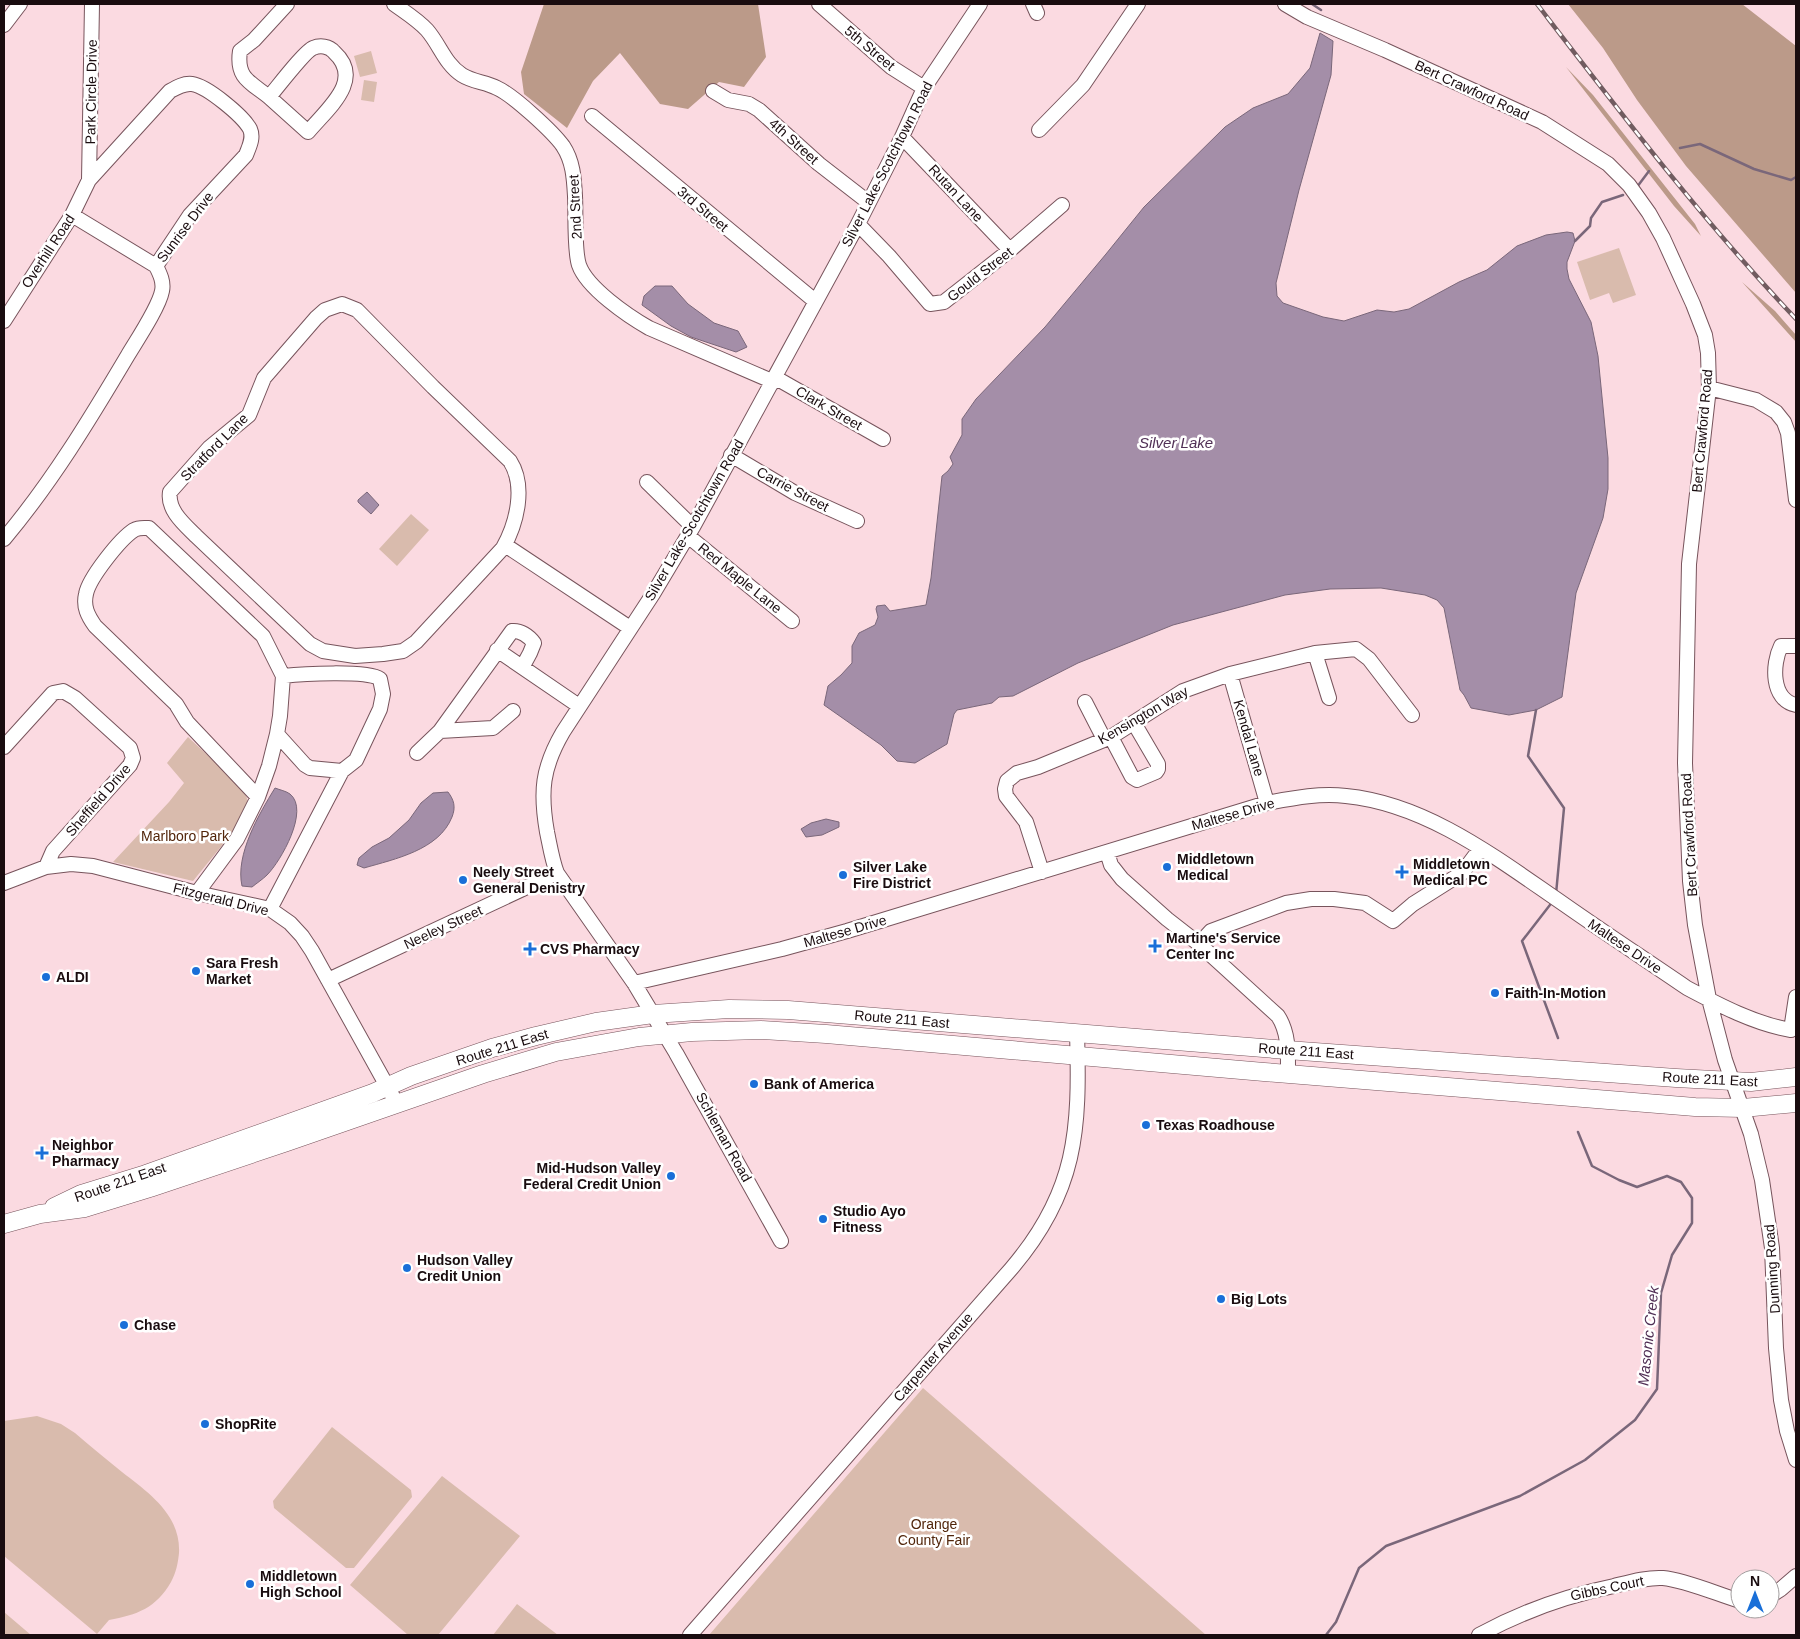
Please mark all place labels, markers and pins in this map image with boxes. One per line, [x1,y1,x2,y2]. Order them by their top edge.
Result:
place label: Middletown Medical [1177,851,1254,883]
place label: Middletown Medical PC [1413,856,1490,888]
place label: Silver Lake Fire District [853,859,931,891]
marker: Middletown Medical [1161,861,1173,873]
place label: Neely Street General Denistry [473,864,585,896]
marker: Middletown Medical PC [1395,865,1409,879]
marker: Silver Lake Fire District [837,869,849,881]
marker: Neely Street General Denistry [457,874,469,886]
place label: Martine's Service Center Inc [1166,930,1281,962]
marker: Martine's Service Center Inc [1148,939,1162,953]
place label: CVS Pharmacy [540,941,640,957]
marker: CVS Pharmacy [524,943,536,955]
place label: Sara Fresh Market [206,955,278,987]
marker: Sara Fresh Market [190,965,202,977]
place label: ALDI [56,969,89,985]
marker: ALDI [40,971,52,983]
place label: Faith-In-Motion [1505,985,1606,1001]
marker: Faith-In-Motion [1489,987,1501,999]
place label: Bank of America [764,1076,874,1092]
marker: Bank of America [748,1078,760,1090]
place label: Texas Roadhouse [1156,1117,1275,1133]
marker: Texas Roadhouse [1140,1119,1152,1131]
place label: Neighbor Pharmacy [52,1137,119,1169]
marker: Neighbor Pharmacy [36,1147,48,1159]
place label: Mid-Hudson Valley Federal Credit Union [523,1160,661,1192]
marker: Mid-Hudson Valley Federal Credit Union [665,1170,677,1182]
place label: Studio Ayo Fitness [833,1203,906,1235]
marker: Studio Ayo Fitness [817,1213,829,1225]
place label: Hudson Valley Credit Union [417,1252,513,1284]
marker: Hudson Valley Credit Union [401,1262,413,1274]
place label: Big Lots [1231,1291,1287,1307]
marker: Big Lots [1215,1293,1227,1305]
place label: Chase [134,1317,176,1333]
marker: Chase [118,1319,130,1331]
place label: ShopRite [215,1416,277,1432]
marker: ShopRite [199,1418,211,1430]
place label: Middletown High School [260,1568,342,1600]
marker: Middletown High School [244,1578,256,1590]

